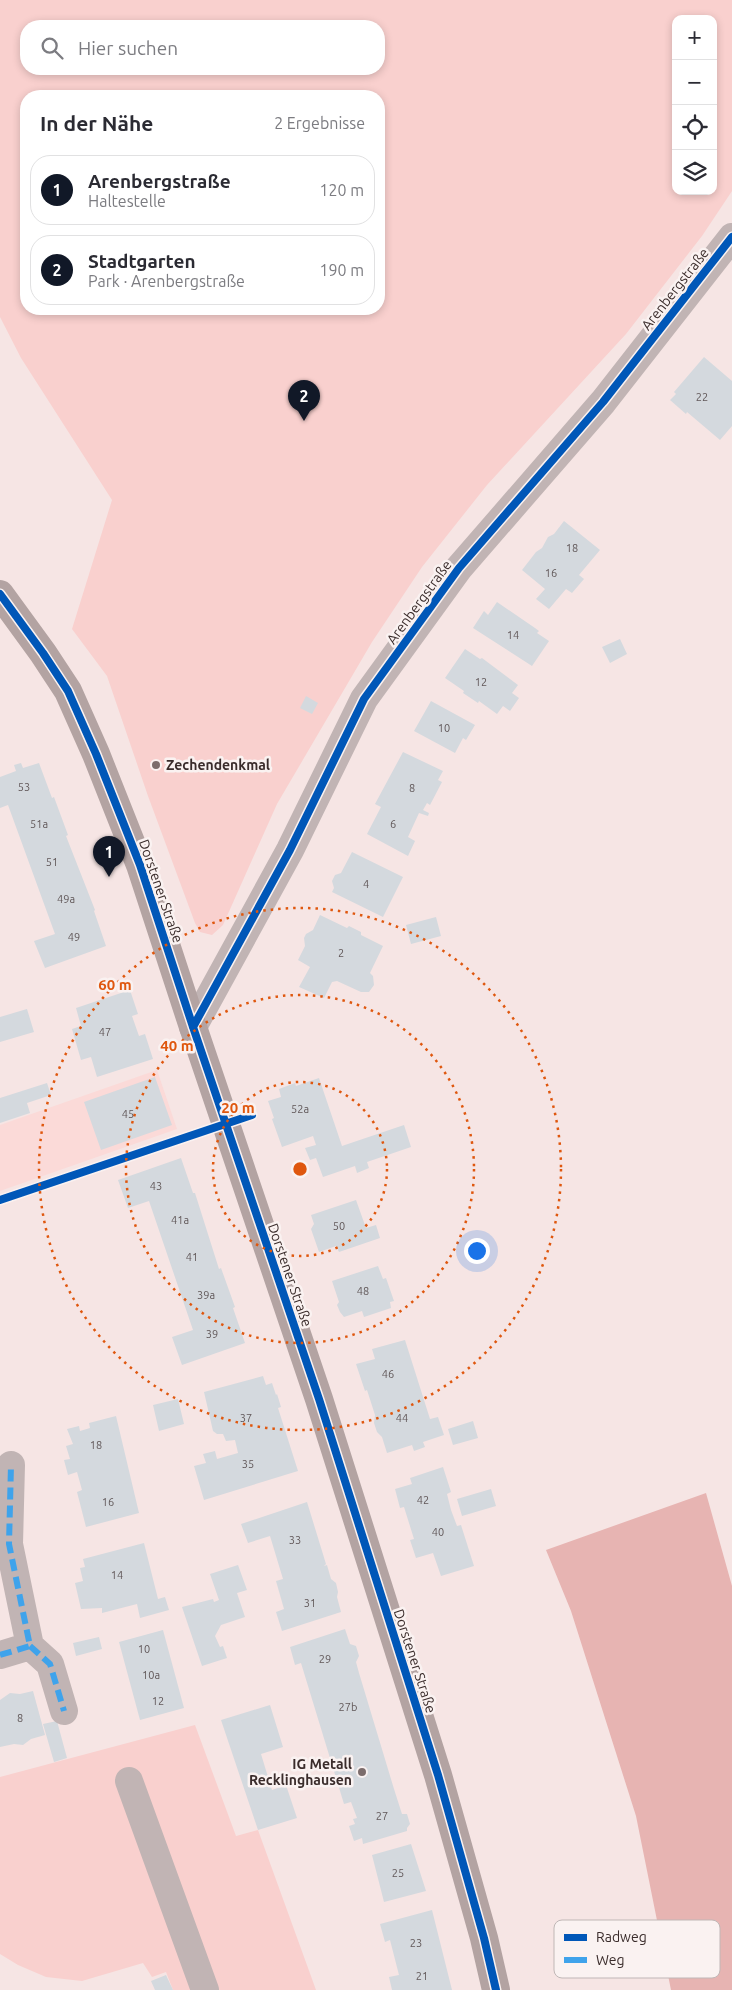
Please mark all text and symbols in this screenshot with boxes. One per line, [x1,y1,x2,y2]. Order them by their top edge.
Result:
map controls [672,15,717,195]
button: + [672,15,717,60]
search box [20,20,385,75]
icon: search [38,34,66,62]
text: Hier suchen [78,37,178,59]
button: − [672,60,717,105]
button: locate [672,105,717,150]
text: In der Nähe [40,111,153,135]
text: 2 Ergebnisse [274,114,365,132]
button: layers [672,150,717,195]
text: Arenbergstraße [88,170,231,192]
text: 1 [52,181,62,199]
text: 120 m [319,181,364,199]
text: Haltestelle [88,192,166,210]
street label: Arenbergstraße [638,245,712,333]
text: Stadtgarten [88,250,196,272]
text: 2 [52,261,62,279]
text: 190 m [319,261,364,279]
text: Park · Arenbergstraße [88,272,245,290]
pin: 2 [288,380,320,421]
house number: 22 [696,391,708,403]
house number: 18 [566,542,578,554]
street label: Arenbergstraße [383,557,455,647]
house number: 16 [545,567,557,579]
house number: 14 [507,629,519,641]
house number: 12 [475,676,487,688]
house number: 10 [438,722,450,734]
place label: Zechendenkmal [166,757,270,773]
marker: Zechendenkmal [150,759,162,771]
house number: 53 [18,781,30,793]
house number: 8 [409,782,415,794]
house number: 51a [30,818,48,830]
house number: 6 [390,818,396,830]
pin: 1 [93,836,125,877]
street label: Dorstener Straße [136,837,186,945]
house number: 51 [46,856,58,868]
house number: 4 [363,878,369,890]
house number: 49a [57,893,75,905]
house number: 49 [68,931,80,943]
house number: 2 [338,947,344,959]
text: 60 m [98,976,132,993]
house number: 47 [99,1026,111,1038]
text: 40 m [160,1037,194,1054]
text: 20 m [221,1099,255,1116]
house number: 52a [291,1103,309,1115]
house number: 45 [122,1108,134,1120]
centre of rings [291,1160,309,1178]
house number: 43 [150,1180,162,1192]
house number: 41a [171,1214,189,1226]
house number: 50 [333,1220,345,1232]
street label: Dorstener Straße [265,1221,315,1329]
your location [464,1238,490,1264]
house number: 41 [186,1251,198,1263]
house number: 48 [357,1285,369,1297]
house number: 39a [197,1289,215,1301]
house number: 39 [206,1328,218,1340]
house number: 46 [382,1368,394,1380]
house number: 37 [240,1412,252,1424]
house number: 44 [396,1412,408,1424]
house number: 18 [90,1439,102,1451]
house number: 35 [242,1458,254,1470]
house number: 42 [417,1494,429,1506]
house number: 16 [102,1496,114,1508]
house number: 40 [432,1526,444,1538]
house number: 33 [289,1534,301,1546]
house number: 14 [111,1569,123,1581]
house number: 31 [304,1597,316,1609]
street label: Dorstener Straße [391,1607,439,1715]
house number: 10 [138,1643,150,1655]
house number: 29 [319,1653,331,1665]
house number: 10a [142,1669,160,1681]
house number: 12 [152,1695,164,1707]
house number: 27b [339,1701,357,1713]
house number: 8 [17,1712,23,1724]
place label: IG Metall Recklinghausen [249,1756,352,1788]
marker: IG Metall Recklinghausen [356,1766,368,1778]
house number: 27 [376,1810,388,1822]
house number: 25 [392,1867,404,1879]
legend [554,1920,720,1978]
text: Radweg [596,1929,647,1945]
house number: 23 [410,1937,422,1949]
text: Weg [596,1952,625,1968]
house number: 21 [416,1970,428,1982]

